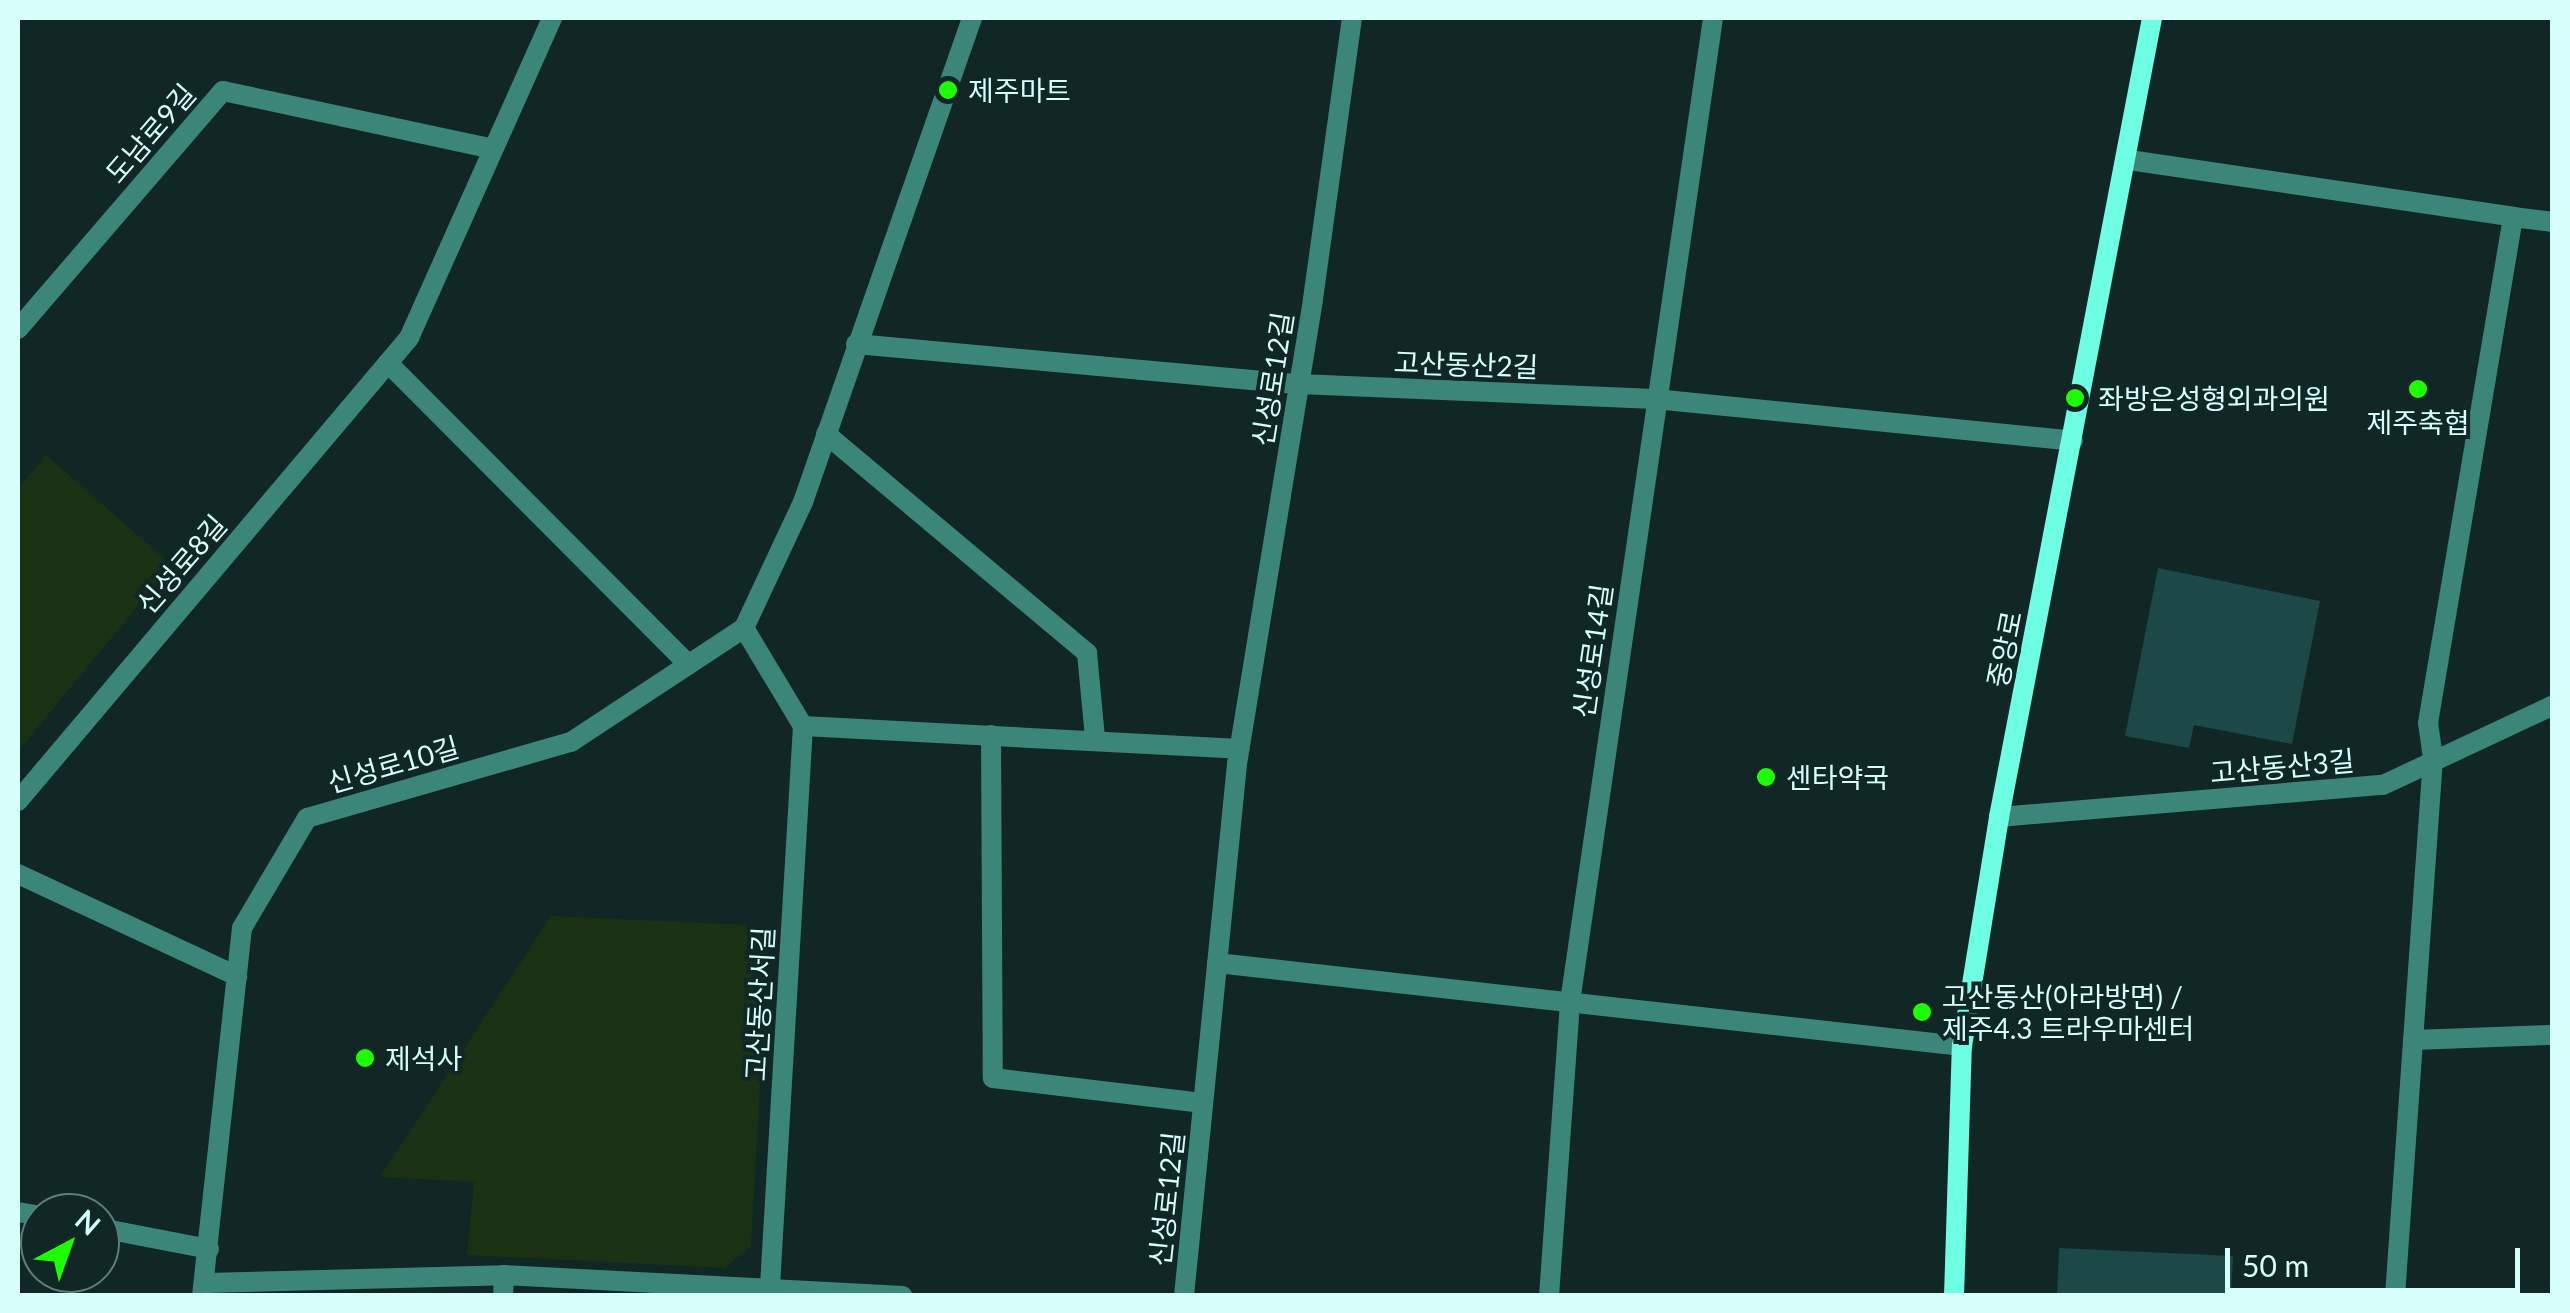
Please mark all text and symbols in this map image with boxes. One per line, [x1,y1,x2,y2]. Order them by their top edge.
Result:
place label: 제주마트 [968,73,1071,107]
street label: 도남로9길 [98,77,202,189]
marker: 제주마트 [937,79,959,101]
street label: 신성로12길 [1245,309,1299,449]
street label: 고산동산2길 [1393,345,1539,383]
marker: 제주축협 [2407,378,2429,400]
place label: 좌방은성형외과의원 [2098,381,2330,415]
marker: 좌방은성형외과의원 [2062,385,2088,411]
place label: 제주축협 [2366,405,2470,439]
street label: 신성로8길 [129,508,233,620]
street label: 신성로14길 [1566,582,1618,720]
street label: 중앙로 [1980,608,2028,690]
street label: 신성로10길 [323,729,463,799]
street label: 고산동산3길 [2208,743,2356,789]
place label: 센타약국 [1786,760,1889,794]
marker: 센타약국 [1755,766,1777,788]
street label: 고산동산서길 [738,926,780,1082]
place label: 고산동산(아라방면) / 제주4.3 트라우마센터 [1942,979,2194,1045]
marker: 고산동산(아라방면) / 제주4.3 트라우마센터 [1911,1001,1933,1023]
place label: 제석사 [385,1041,462,1075]
marker: 제석사 [354,1047,376,1069]
street label: 신성로12길 [1142,1130,1190,1268]
north arrow [20,1193,120,1293]
text: N [69,1202,108,1242]
scale bar [2230,1228,2525,1290]
text: 50 m [2242,1247,2309,1283]

